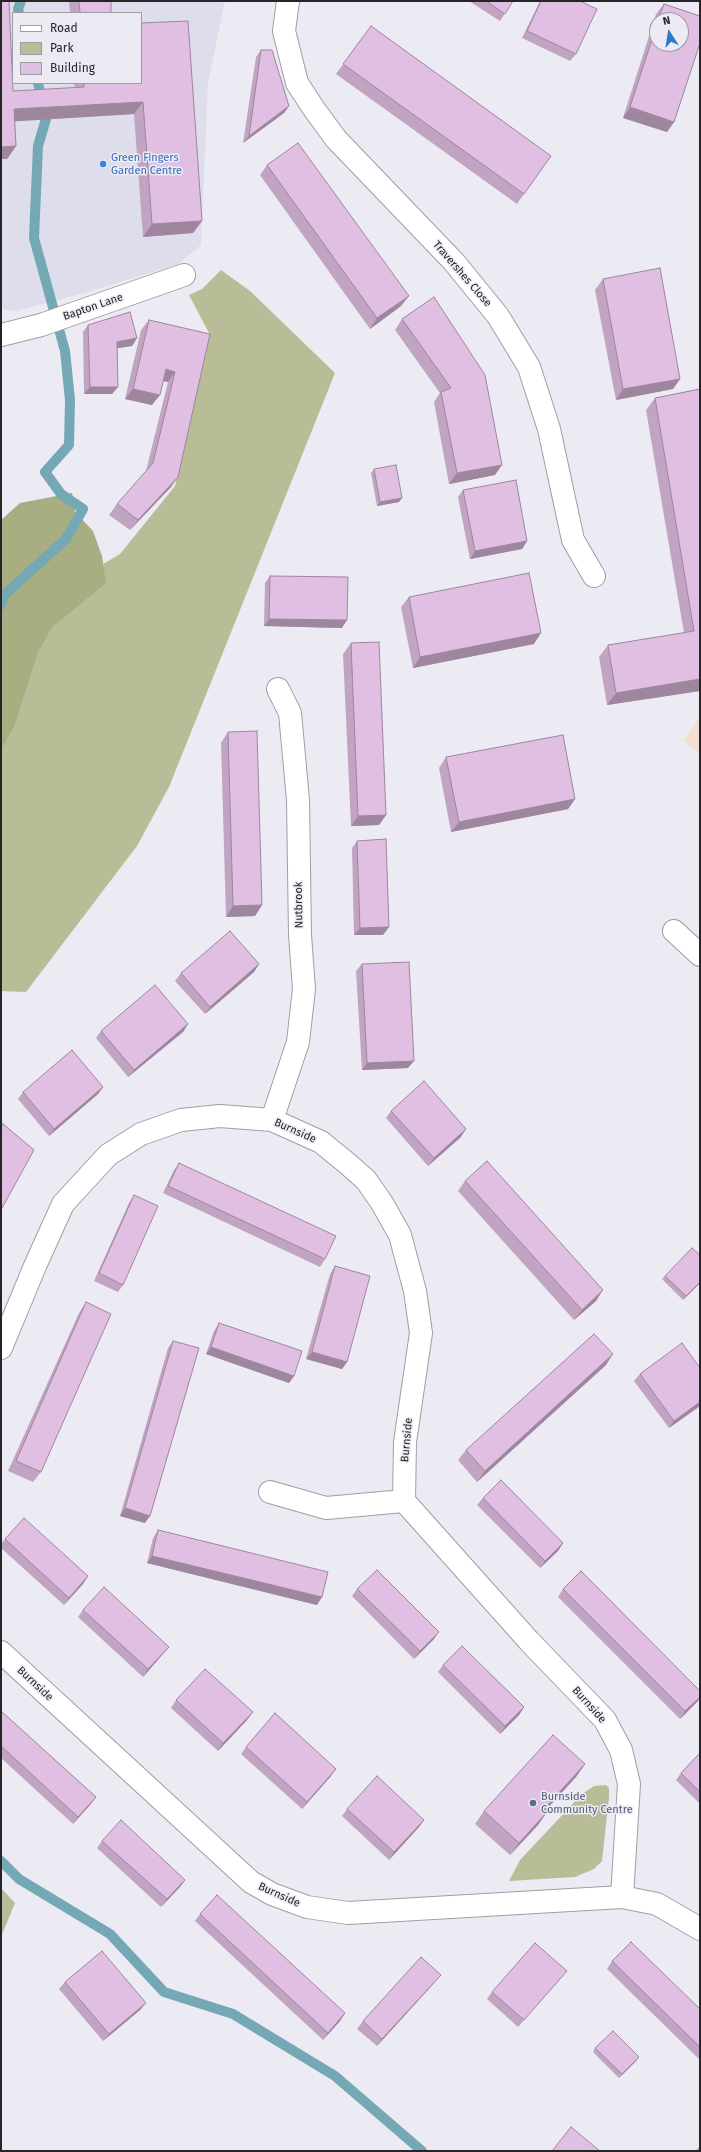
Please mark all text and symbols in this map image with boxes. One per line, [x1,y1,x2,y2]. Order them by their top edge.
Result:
legend [12,12,142,84]
north arrow [649,12,689,52]
text: N [662,14,672,28]
text: Road [50,21,78,35]
text: Park [50,41,74,55]
text: Building [50,61,95,75]
place label: Green Fingers Garden Centre [111,151,182,177]
marker: Green Fingers Garden Centre [98,159,108,169]
street label: Travershes Close [430,238,494,310]
street label: Bapton Lane [61,291,125,323]
street label: Nutbrook [292,881,306,929]
street label: Burnside [272,1116,318,1146]
street label: Burnside [398,1417,416,1463]
street label: Burnside [14,1664,56,1704]
street label: Burnside [569,1684,609,1726]
place label: Burnside Community Centre [541,1790,633,1816]
marker: Burnside Community Centre [528,1798,538,1808]
street label: Burnside [256,1880,302,1910]

